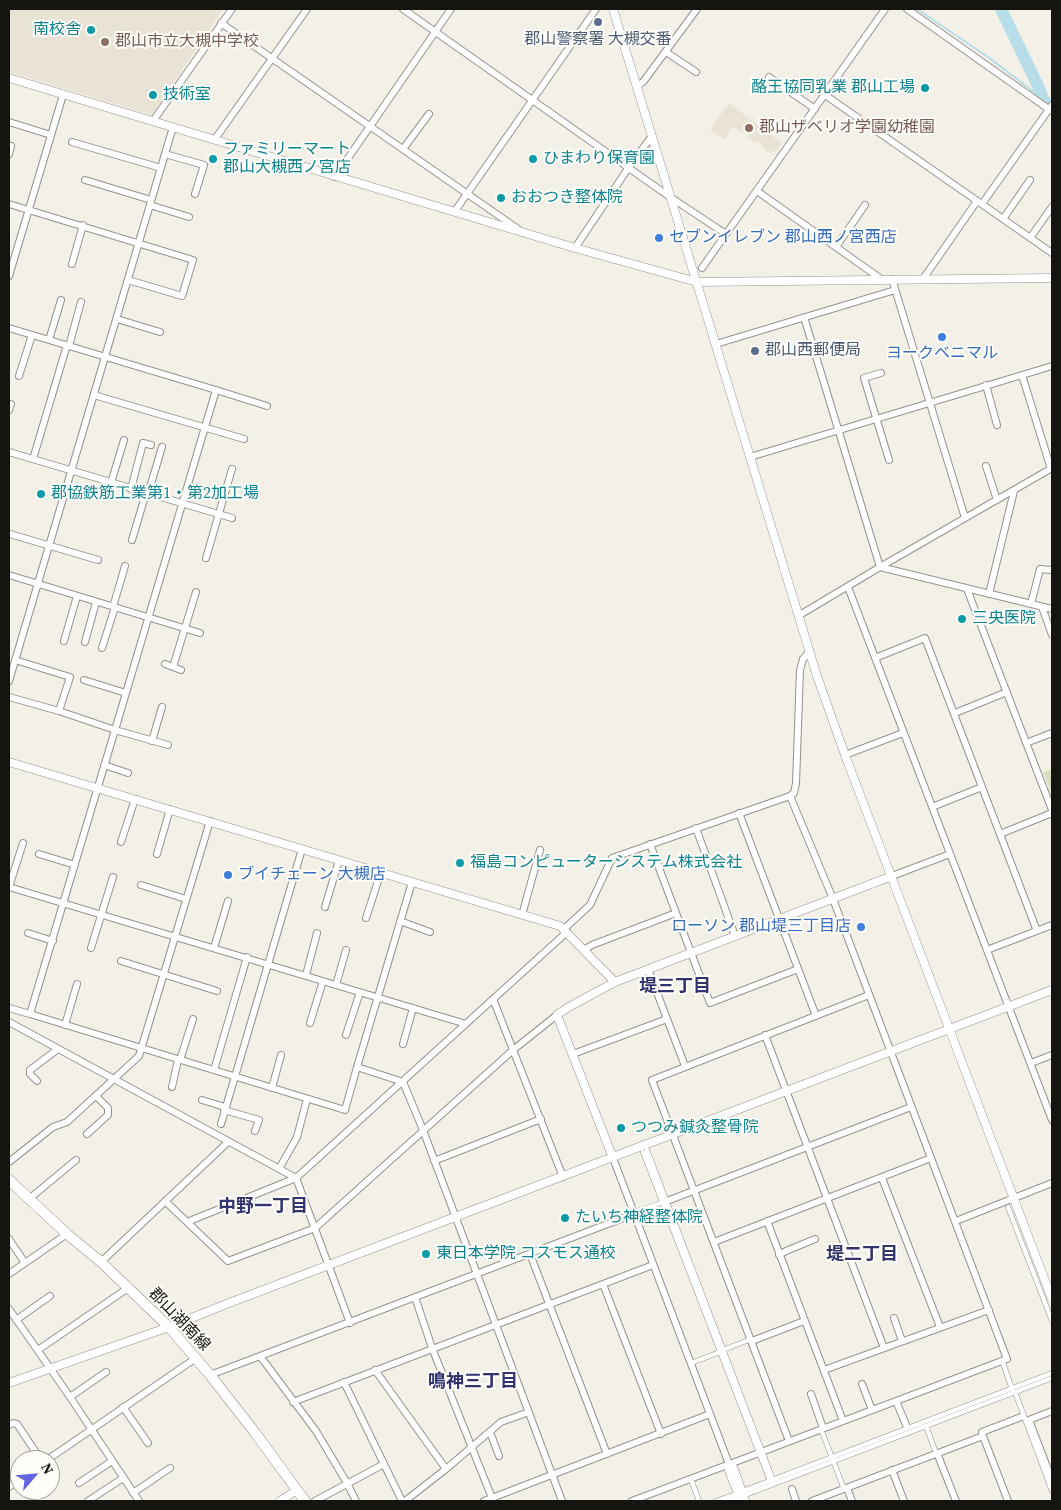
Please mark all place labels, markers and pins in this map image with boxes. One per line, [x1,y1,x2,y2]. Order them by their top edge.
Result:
marker: 郡山警察署 大槻交番 [592,16,604,28]
place label: 南校舎 [33,20,81,40]
marker: 南校舎 [85,24,97,36]
place label: 郡山警察署 大槻交番 [524,30,672,50]
place label: 郡山市立大槻中学校 [115,32,259,52]
marker: 郡山市立大槻中学校 [99,36,111,48]
place label: 酪王協同乳業 郡山工場 [751,78,915,98]
marker: 酪王協同乳業 郡山工場 [919,82,931,94]
place label: 技術室 [163,85,211,105]
marker: 技術室 [147,89,159,101]
place label: 郡山ザベリオ学園幼稚園 [759,118,935,138]
marker: 郡山ザベリオ学園幼稚園 [743,122,755,134]
place label: ファミリーマート 郡山大槻西ノ宮店 [223,140,351,178]
place label: ひまわり保育園 [543,149,655,169]
marker: ファミリーマート 郡山大槻西ノ宮店 [207,153,219,165]
marker: ひまわり保育園 [527,153,539,165]
place label: おおつき整体院 [511,188,623,208]
marker: おおつき整体院 [495,192,507,204]
place label: セブンイレブン 郡山西ノ宮西店 [669,228,897,248]
marker: セブンイレブン 郡山西ノ宮西店 [653,232,665,244]
marker: ヨークベニマル [936,331,948,343]
place label: 郡山西郵便局 [765,341,861,361]
place label: ヨークベニマル [886,344,998,364]
marker: 郡山西郵便局 [749,345,761,357]
place label: 郡協鉄筋工業第1・第2加工場 [51,484,259,504]
marker: 郡協鉄筋工業第1・第2加工場 [35,488,47,500]
place label: 三央医院 [972,609,1036,629]
marker: 三央医院 [956,613,968,625]
place label: 福島コンピューターシステム株式会社 [470,853,742,873]
marker: 福島コンピューターシステム株式会社 [454,857,466,869]
place label: ブイチェーン 大槻店 [238,865,386,885]
marker: ブイチェーン 大槻店 [222,869,234,881]
place label: ローソン 郡山堤三丁目店 [671,917,851,937]
marker: ローソン 郡山堤三丁目店 [855,921,867,933]
place label: つつみ鍼灸整骨院 [631,1118,759,1138]
marker: つつみ鍼灸整骨院 [615,1122,627,1134]
place label: たいち神経整体院 [575,1208,703,1228]
marker: たいち神経整体院 [559,1212,571,1224]
place label: 東日本学院 コスモス通校 [436,1244,616,1264]
marker: 東日本学院 コスモス通校 [420,1248,432,1260]

